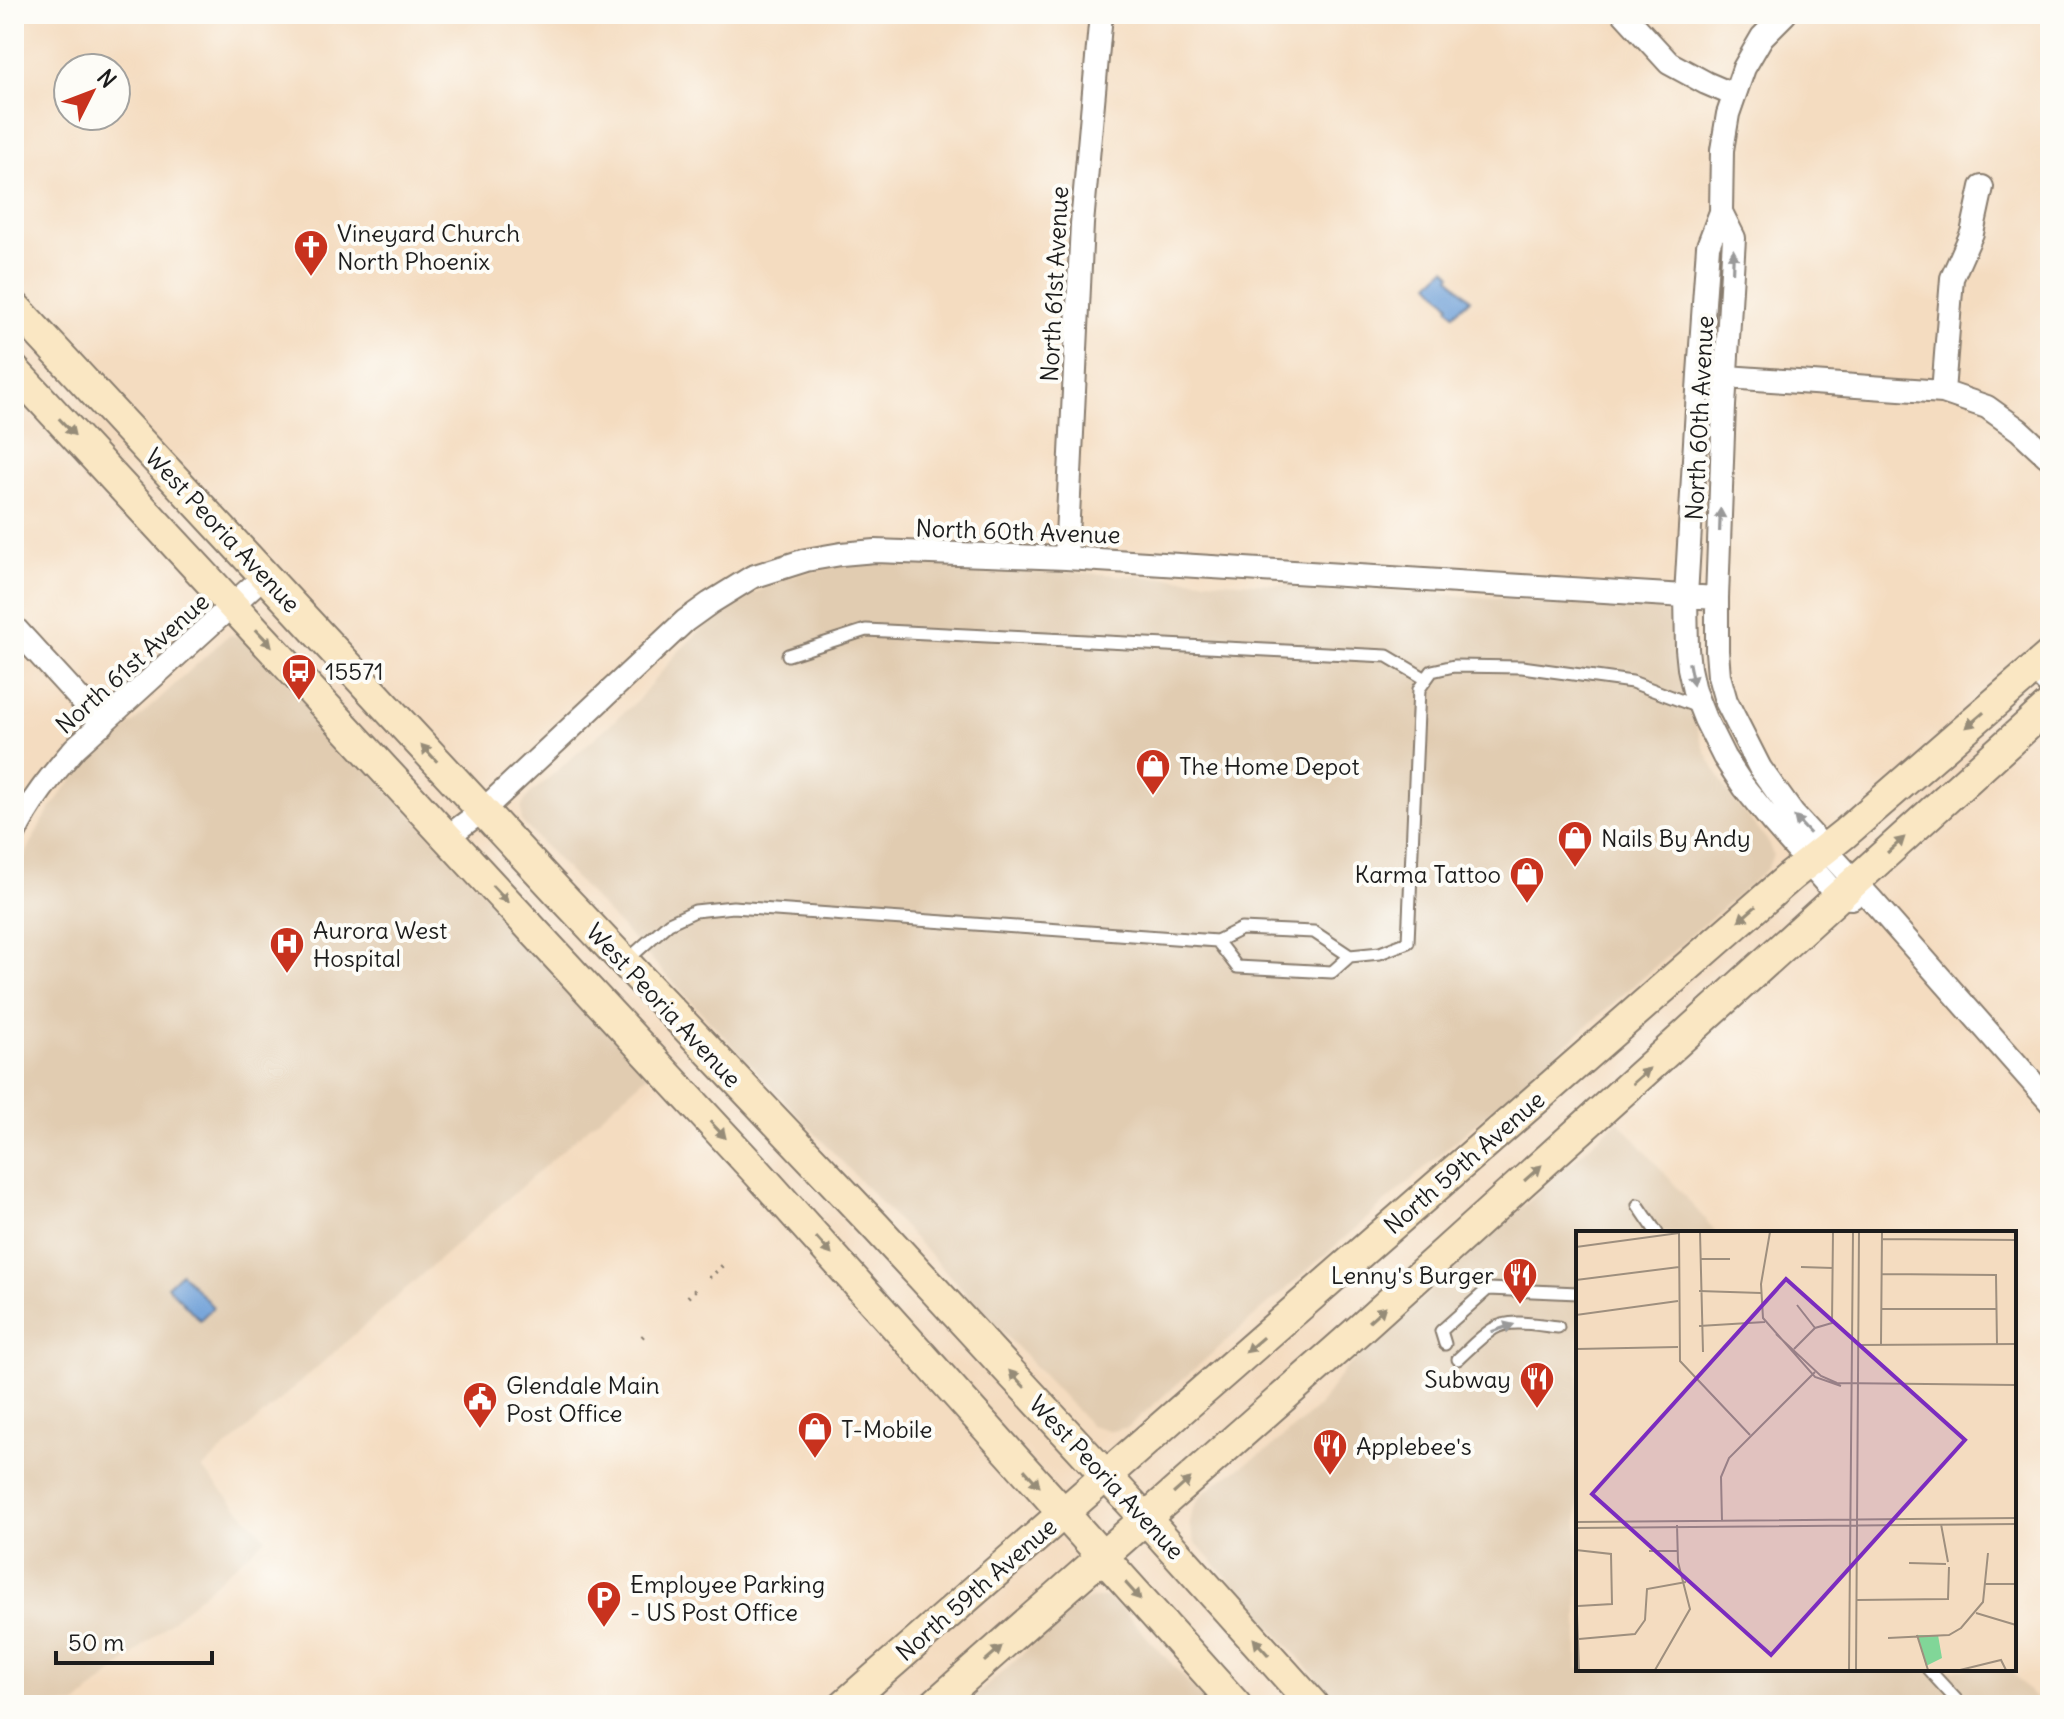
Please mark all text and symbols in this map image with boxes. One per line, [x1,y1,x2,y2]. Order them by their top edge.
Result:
north arrow [52,52,132,132]
text: N [91,64,122,94]
street label: North 61st Avenue [1034,185,1074,383]
place label: Vineyard Church North Phoenix [337,218,520,276]
church icon: Vineyard Church North Phoenix [292,228,330,278]
one-way arrow [1726,248,1739,273]
street label: North 60th Avenue [1679,315,1719,521]
one-way arrow [58,417,76,436]
street label: West Peoria Avenue [139,442,307,618]
one-way arrow [1713,507,1726,532]
street label: North 60th Avenue [915,512,1121,550]
street label: North 61st Avenue [49,586,215,740]
one-way arrow [254,628,272,647]
bus stop icon: 15571 [280,652,318,702]
place label: 15571 [325,656,383,686]
one-way arrow [1685,661,1697,686]
one-way arrow [1966,711,1985,729]
one-way arrow [421,744,439,763]
shop icon: The Home Depot [1134,747,1172,797]
place label: The Home Depot [1179,751,1360,781]
one-way arrow [1794,815,1812,834]
shop icon: Nails By Andy [1556,819,1594,869]
place label: Nails By Andy [1601,823,1751,853]
one-way arrow [1886,837,1905,855]
shop icon: Karma Tattoo [1508,855,1546,905]
place label: Karma Tattoo [1355,859,1501,889]
one-way arrow [491,885,509,904]
one-way arrow [1738,905,1758,922]
place label: Aurora West Hospital [313,915,447,973]
street label: West Peoria Avenue [580,917,748,1093]
hospital icon: Aurora West Hospital [268,925,306,975]
one-way arrow [1630,1068,1650,1085]
street label: North 59th Avenue [1378,1084,1550,1240]
one-way arrow [709,1120,727,1139]
one-way arrow [1524,1165,1543,1183]
inset map [1576,1231,2016,1671]
one-way arrow [814,1236,832,1255]
restaurant icon: Lenny's Burger [1501,1256,1539,1306]
place label: Lenny's Burger [1331,1260,1494,1290]
one-way arrow [1367,1305,1386,1323]
one-way arrow [1491,1321,1515,1334]
one-way arrow [1244,1335,1263,1353]
restaurant icon: Subway [1518,1360,1556,1410]
place label: Subway [1424,1364,1511,1394]
place label: Glendale Main Post Office [506,1370,660,1428]
one-way arrow [1009,1370,1027,1389]
public building icon: Glendale Main Post Office [461,1380,499,1430]
street label: West Peoria Avenue [1023,1389,1191,1565]
shop icon: T-Mobile [796,1410,834,1460]
place label: T-Mobile [841,1414,932,1444]
restaurant icon: Applebee's [1311,1427,1349,1477]
place label: Applebee's [1356,1431,1472,1461]
one-way arrow [1023,1467,1040,1487]
one-way arrow [1173,1478,1192,1496]
street label: North 59th Avenue [890,1511,1062,1667]
place label: Employee Parking - US Post Office [630,1569,825,1627]
parking icon: Employee Parking - US Post Office [585,1579,623,1629]
one-way arrow [1124,1582,1142,1601]
scale bar [56,1615,212,1665]
text: 50 m [68,1627,124,1657]
one-way arrow [1252,1637,1270,1656]
one-way arrow [983,1645,1002,1663]

